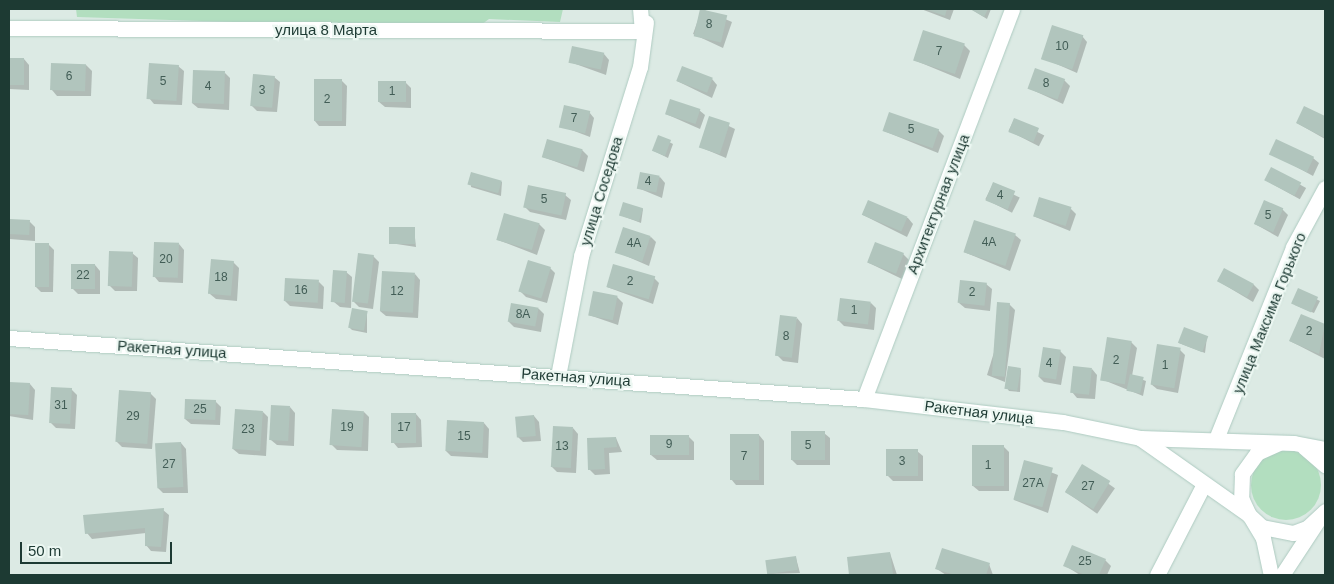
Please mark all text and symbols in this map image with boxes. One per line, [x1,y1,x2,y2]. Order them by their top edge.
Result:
house number: 8 [706,18,712,32]
street label: улица 8 Марта [275,21,377,39]
house number: 10 [1055,40,1069,54]
house number: 7 [936,45,942,59]
house number: 6 [66,70,72,84]
house number: 5 [160,75,166,89]
house number: 8 [1043,77,1049,91]
house number: 4 [205,80,211,94]
house number: 3 [259,84,265,98]
house number: 1 [389,85,395,99]
house number: 2 [324,93,330,107]
house number: 7 [571,112,577,126]
house number: 5 [908,123,914,137]
street label: Архитектурная улица [903,131,973,277]
street label: улица Соседова [576,134,626,248]
house number: 4 [645,175,651,189]
house number: 4 [997,189,1003,203]
house number: 5 [541,193,547,207]
house number: 5 [1265,209,1271,223]
street label: улица Максима Горького [1228,230,1310,396]
house number: 4А [982,236,996,250]
house number: 4А [627,237,641,251]
house number: 20 [159,253,173,267]
house number: 22 [76,269,90,283]
house number: 18 [214,271,228,285]
house number: 2 [627,275,633,289]
house number: 16 [294,284,308,298]
house number: 12 [390,285,404,299]
house number: 2 [969,286,975,300]
house number: 1 [851,304,857,318]
house number: 8А [516,308,530,322]
house number: 2 [1306,325,1312,339]
house number: 8 [783,330,789,344]
street label: Ракетная улица [117,336,227,362]
house number: 2 [1113,354,1119,368]
house number: 4 [1046,357,1052,371]
house number: 1 [1162,359,1168,373]
street label: Ракетная улица [521,364,631,390]
street label: Ракетная улица [924,396,1034,428]
house number: 31 [54,399,68,413]
house number: 25 [193,403,207,417]
house number: 29 [126,410,140,424]
house number: 19 [340,421,354,435]
house number: 17 [397,421,411,435]
house number: 23 [241,423,255,437]
house number: 15 [457,430,471,444]
house number: 9 [666,438,672,452]
house number: 5 [805,439,811,453]
house number: 13 [555,440,569,454]
house number: 7 [741,450,747,464]
house number: 3 [899,455,905,469]
house number: 27 [162,458,176,472]
house number: 1 [985,459,991,473]
house number: 27А [1022,477,1044,491]
house number: 27 [1081,480,1095,494]
scale bar [22,532,175,564]
text: 50 m [28,542,61,559]
house number: 25 [1078,555,1092,569]

